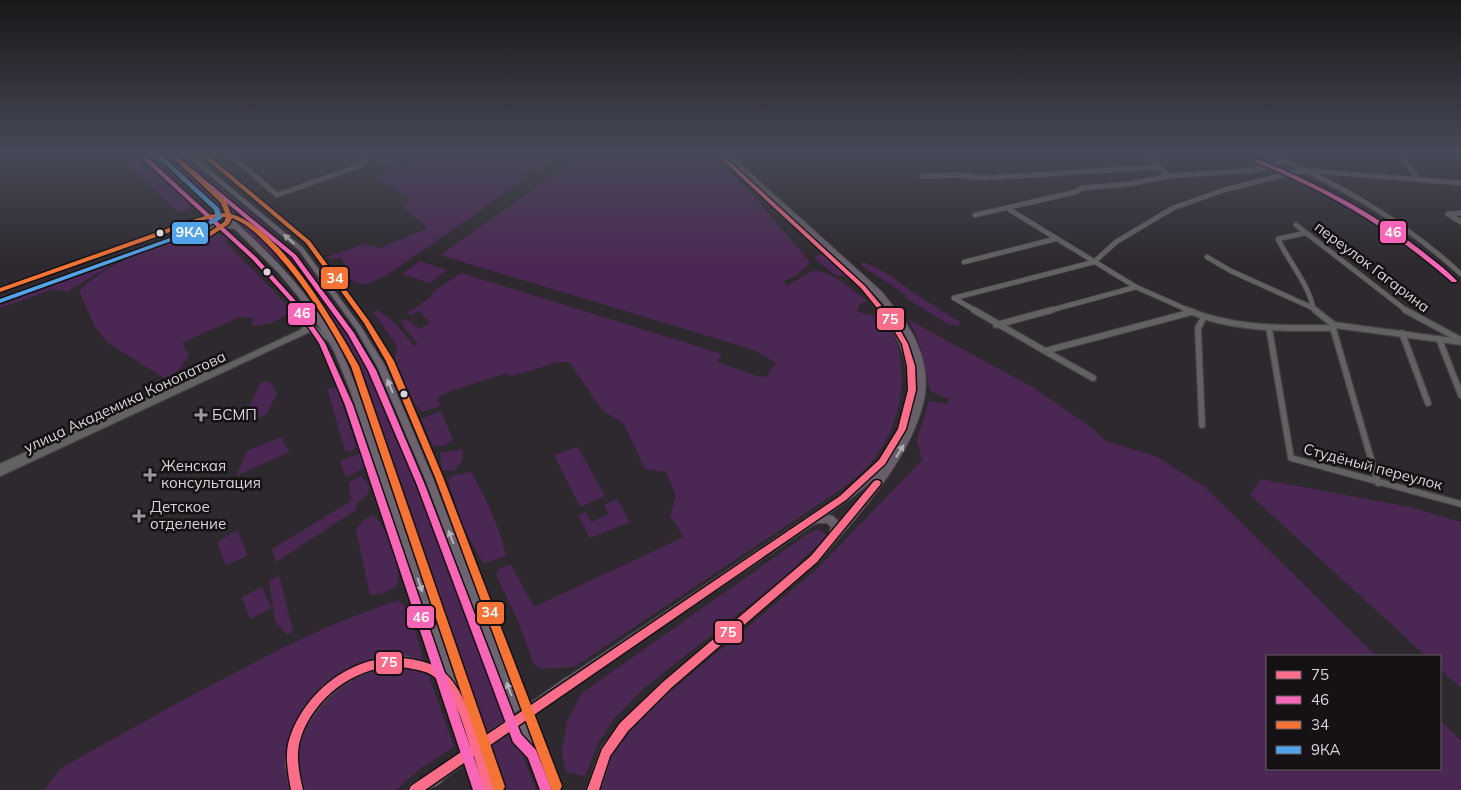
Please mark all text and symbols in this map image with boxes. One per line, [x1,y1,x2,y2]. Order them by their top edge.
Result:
street label: переулок Гагарина [1311,217,1434,316]
line badge: 46 [1379,220,1407,244]
line badge: 9КА [171,221,209,245]
text: 9КА [176,223,205,241]
text: 46 [1385,223,1401,241]
unlabelled marker [155,228,165,238]
one-way arrow [282,233,295,244]
line badge: 34 [320,266,349,290]
unlabelled marker [262,267,272,277]
text: 34 [327,269,344,287]
line badge: 46 [287,302,316,326]
text: 46 [294,304,310,322]
line badge: 75 [876,307,905,331]
text: 75 [882,310,898,328]
street label: улица Академика Конопатова [21,346,229,457]
one-way arrow [385,379,393,393]
unlabelled marker [399,389,409,399]
place label: БСМП [212,405,257,424]
marker: БСМП [194,408,208,422]
street label: Студёный переулок [1301,439,1446,494]
one-way arrow [896,444,905,458]
place label: Женская консультация [161,456,261,492]
marker: Женская консультация [143,468,157,482]
place label: Детское отделение [150,497,226,533]
marker: Детское отделение [132,509,146,523]
one-way arrow [447,529,455,544]
one-way arrow [417,577,424,592]
line badge: 34 [476,601,505,625]
text: 34 [482,603,499,621]
line badge: 46 [406,605,435,629]
text: 46 [413,608,429,626]
line badge: 75 [714,620,743,644]
text: 75 [720,623,736,641]
line badge: 75 [375,651,403,675]
text: 75 [381,653,397,671]
legend [1266,655,1441,770]
text: 75 [1311,665,1329,684]
one-way arrow [505,681,513,696]
text: 46 [1311,690,1329,709]
text: 34 [1311,715,1329,734]
text: 9КА [1311,740,1341,759]

